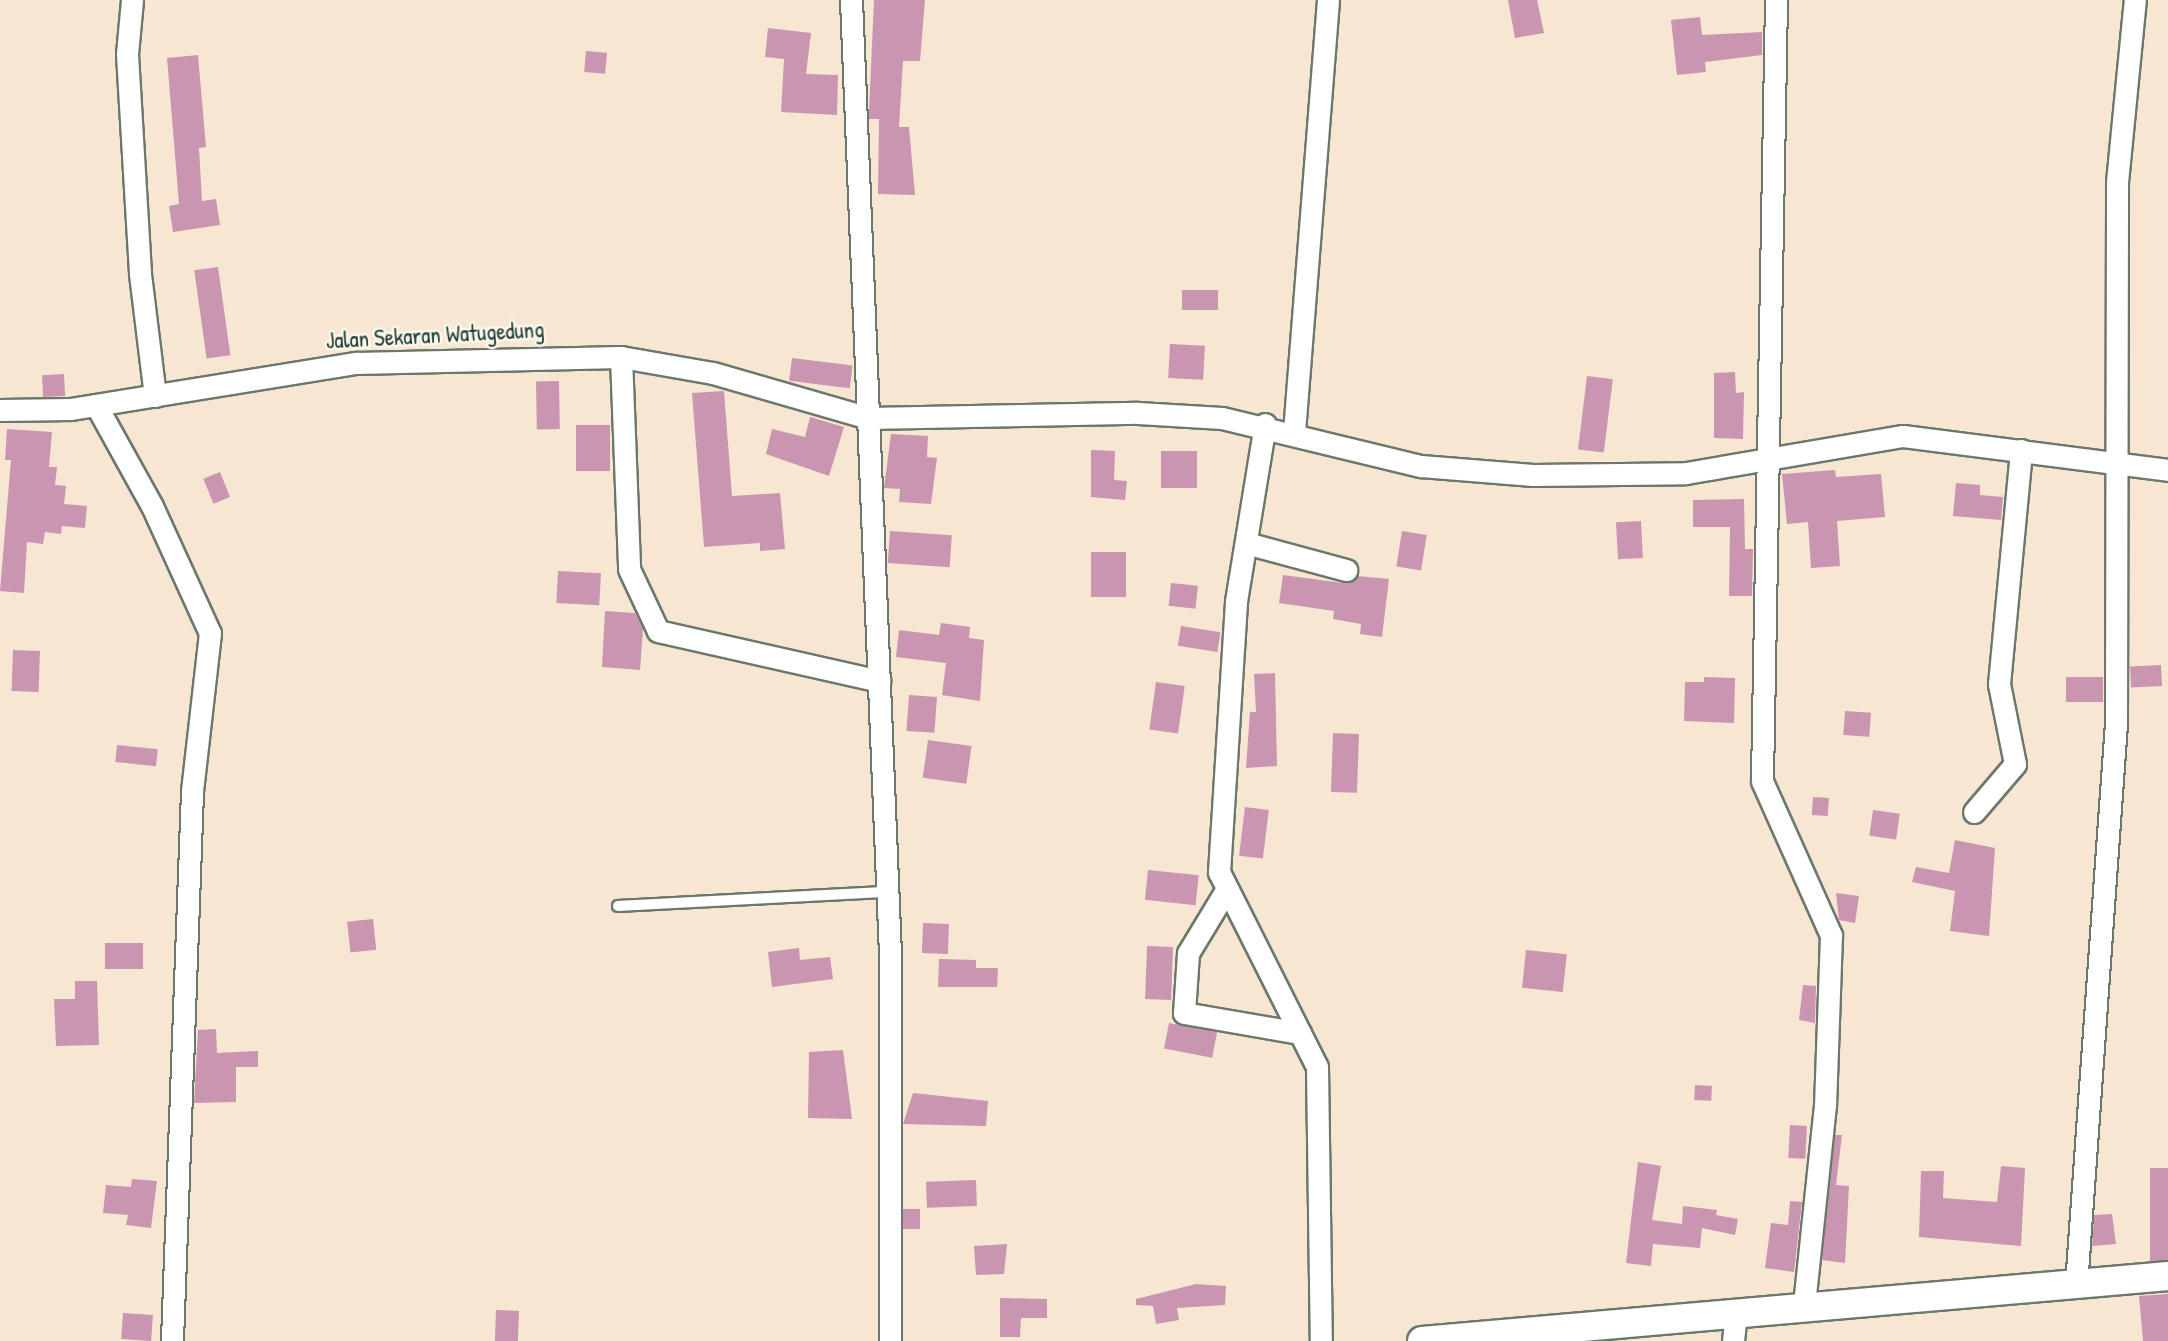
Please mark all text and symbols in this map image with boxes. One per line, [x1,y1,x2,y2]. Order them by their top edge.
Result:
street label: Jalan Sekaran Watugedung [325,315,545,355]

